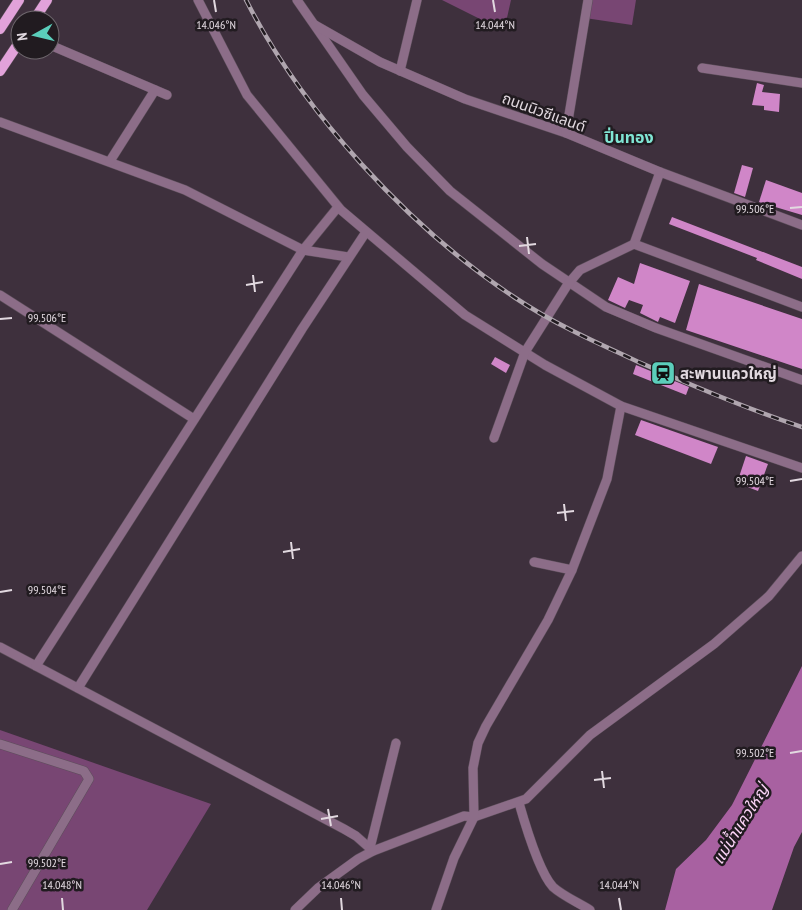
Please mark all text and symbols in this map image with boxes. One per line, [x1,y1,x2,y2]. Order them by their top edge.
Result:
north arrow [10,10,60,60]
text: 14.046°N [196,17,236,32]
text: 14.044°N [475,17,515,32]
text: N [13,32,32,42]
street label: ถนนนิวซีแลนด์ [500,88,588,136]
district label: ปิ่นทอง [603,127,654,147]
text: 99.506°E [736,201,774,216]
text: 99.506°E [28,310,66,325]
station icon: สะพานแควใหญ่ [650,360,676,386]
place label: สะพานแควใหญ่ [680,364,777,383]
text: 99.504°E [736,473,774,488]
text: 99.504°E [28,582,66,597]
text: 99.502°E [736,745,774,760]
water label: แม่น้ำแควใหญ่ [707,778,773,868]
text: 99.502°E [28,855,66,870]
text: 14.048°N [42,877,82,892]
text: 14.046°N [321,877,361,892]
text: 14.044°N [599,877,639,892]

